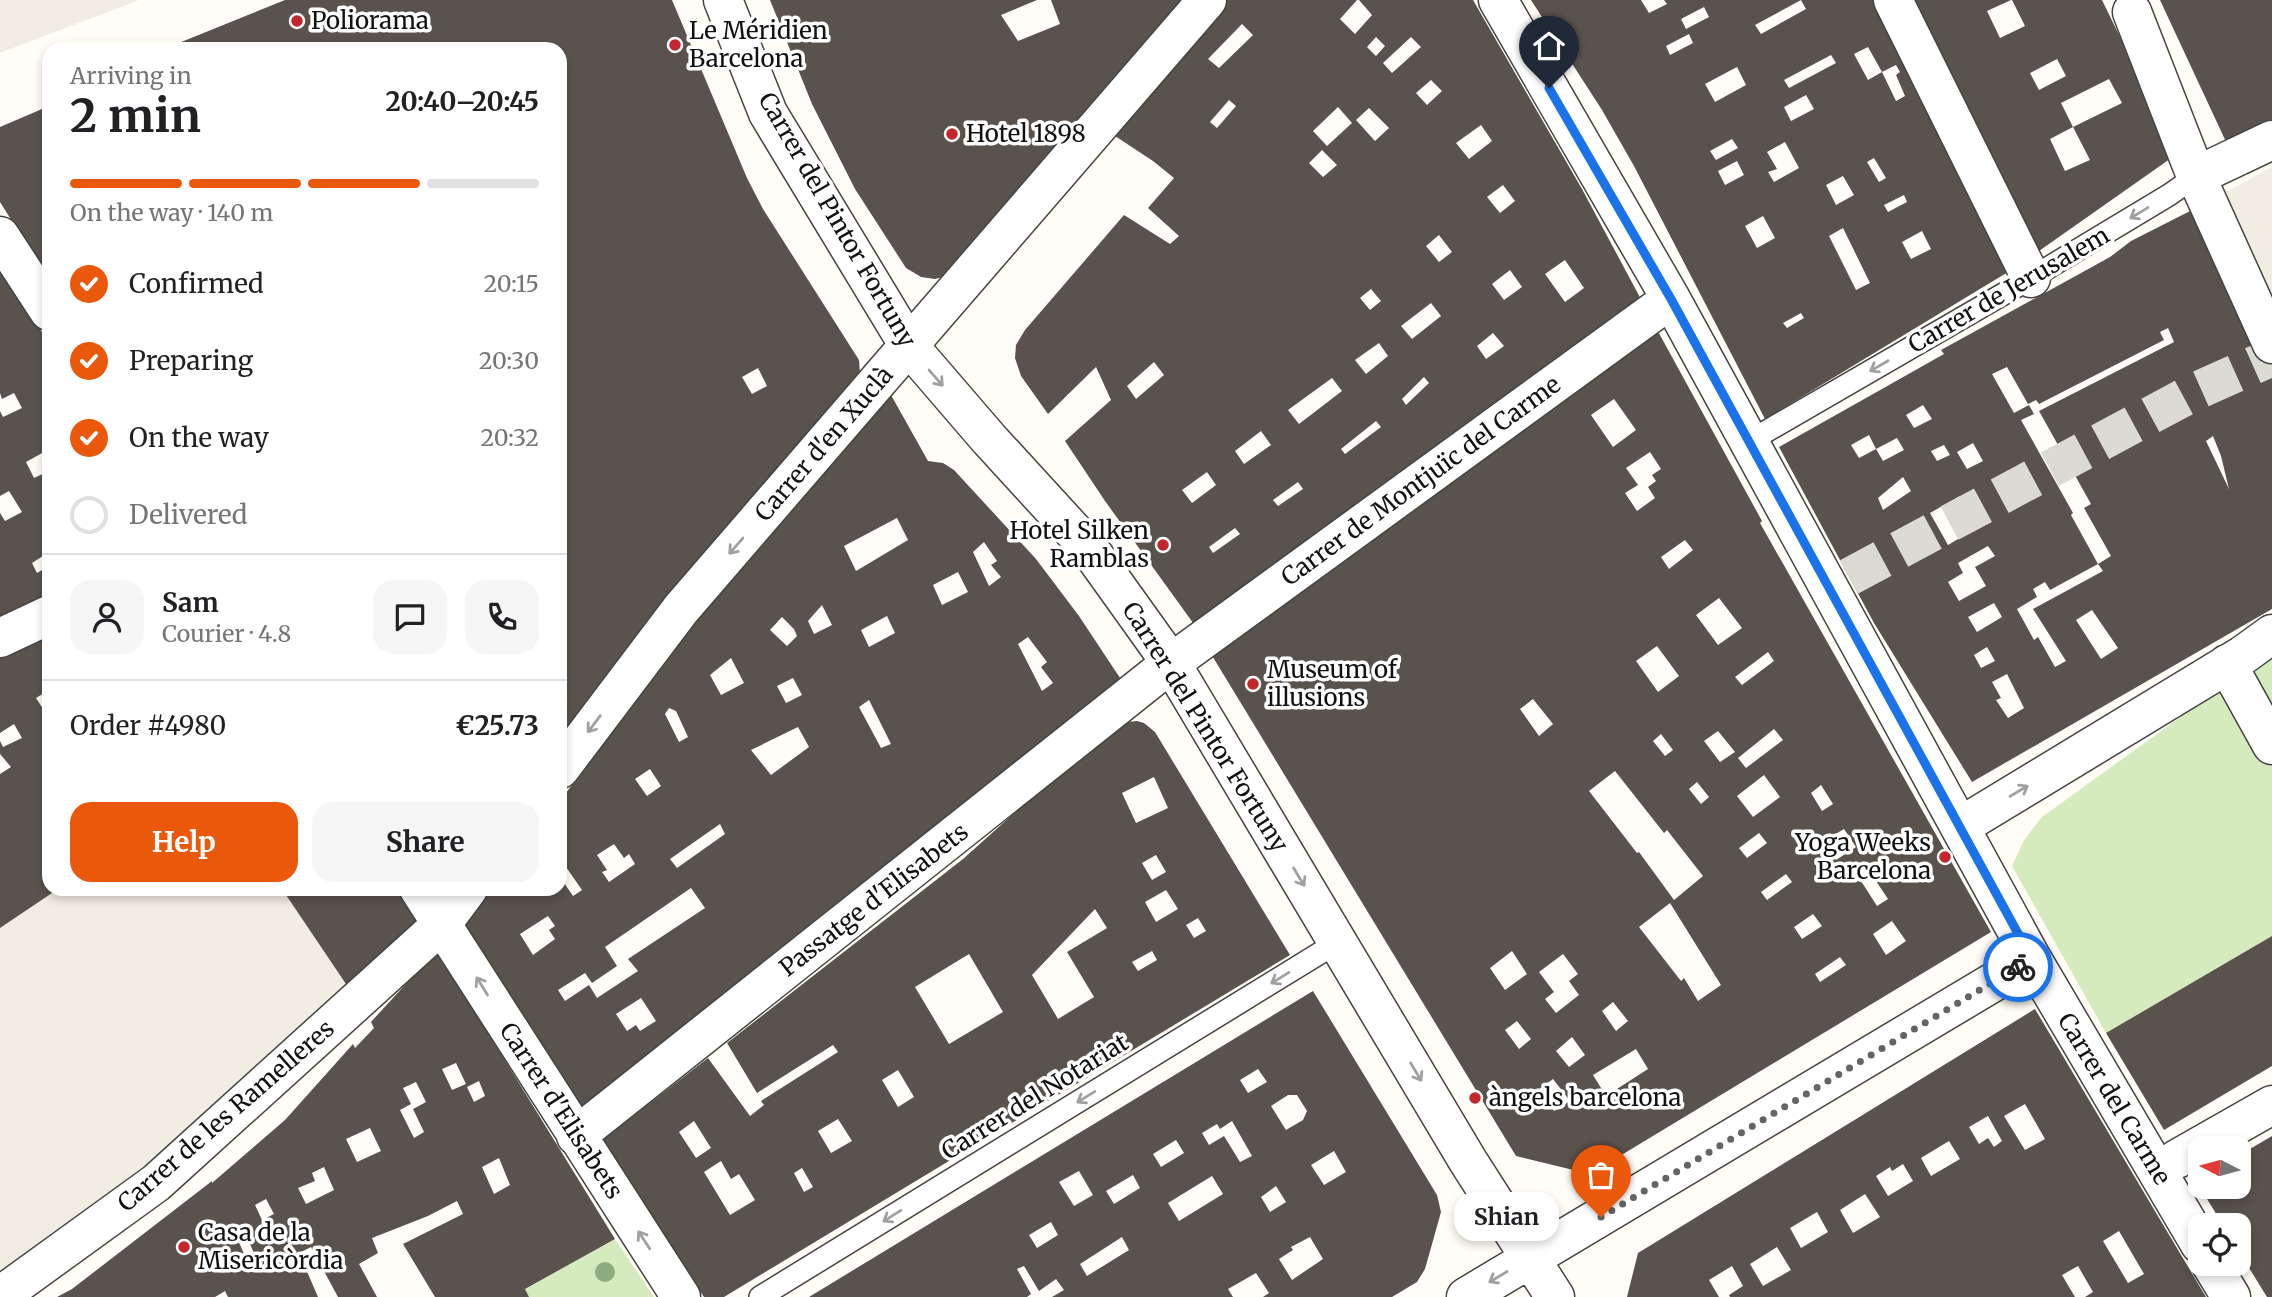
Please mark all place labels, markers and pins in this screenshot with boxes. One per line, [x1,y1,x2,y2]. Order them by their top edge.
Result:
place label: Poliorama [311,5,429,36]
marker: Poliorama [289,13,305,29]
place label: Le Méridien Barcelona [689,15,828,74]
pin [1519,16,1579,88]
marker: Le Méridien Barcelona [667,37,683,53]
place label: Hotel 1898 [966,118,1086,149]
marker: Hotel 1898 [944,126,960,142]
place label: Hotel Silken Ramblas [1009,515,1149,574]
marker: Hotel Silken Ramblas [1155,537,1171,553]
place label: Museum of illusions [1267,654,1398,713]
marker: Museum of illusions [1245,676,1261,692]
place label: Yoga Weeks Barcelona [1794,827,1931,886]
marker: Yoga Weeks Barcelona [1937,849,1953,865]
place label: àngels barcelona [1489,1082,1681,1113]
marker: àngels barcelona [1467,1090,1483,1106]
pin [1571,1145,1631,1217]
callout: Shian [1454,1192,1559,1242]
place label: Casa de la Misericòrdia [198,1217,344,1276]
marker: Casa de la Misericòrdia [176,1239,192,1255]

